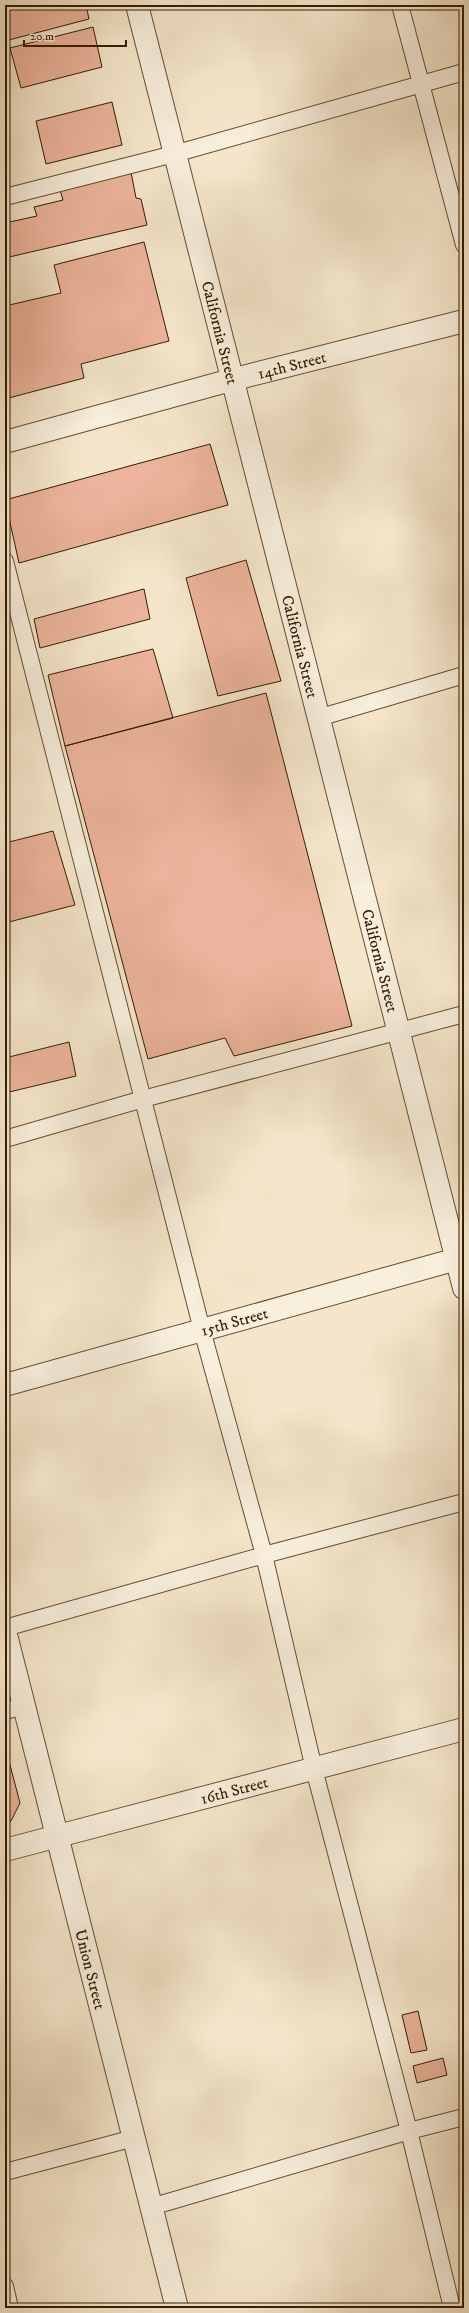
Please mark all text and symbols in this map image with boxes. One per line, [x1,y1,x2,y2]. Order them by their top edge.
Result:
scale bar [24,22,126,48]
text: 20 m [30,29,54,44]
street label: California Street [197,279,242,386]
street label: 14th Street [256,347,328,384]
street label: California Street [277,593,322,700]
street label: California Street [357,907,402,1014]
street label: 15th Street [199,1303,270,1341]
street label: 16th Street [199,1772,270,1809]
street label: Union Street [70,1927,110,2012]

